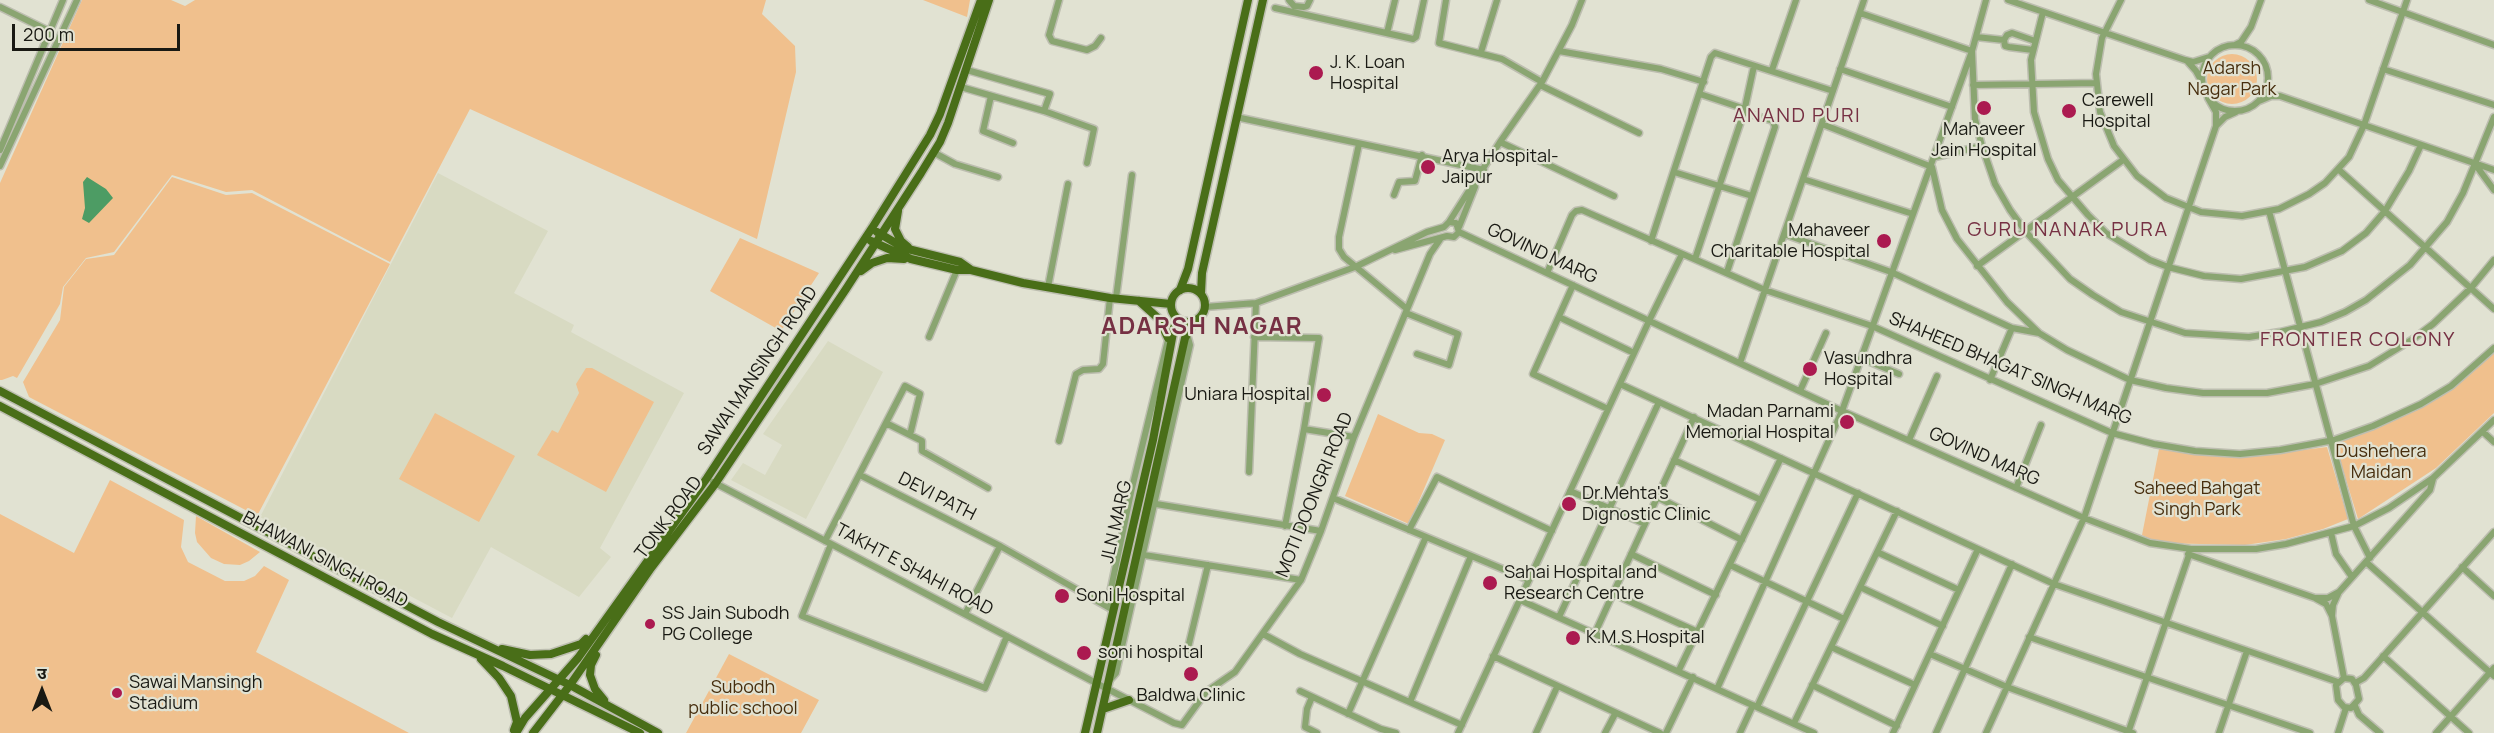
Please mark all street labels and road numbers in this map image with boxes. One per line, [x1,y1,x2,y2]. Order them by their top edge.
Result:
street label: GOVIND MARG [1484,219,1600,289]
street label: SAWAI MANSINGH ROAD [694,283,822,459]
street label: SHAHEED BHAGAT SINGH MARG [1885,308,2135,430]
street label: MOTI DOONGRI ROAD [1272,409,1358,581]
street label: GOVIND MARG [1925,423,2043,491]
street label: DEVI PATH [895,468,979,526]
street label: TONK ROAD [631,472,707,564]
street label: JLN MARG [1097,479,1137,565]
street label: BHAWANI SINGH ROAD [239,507,411,613]
street label: TAKHT E SHAHI ROAD [831,519,997,621]

